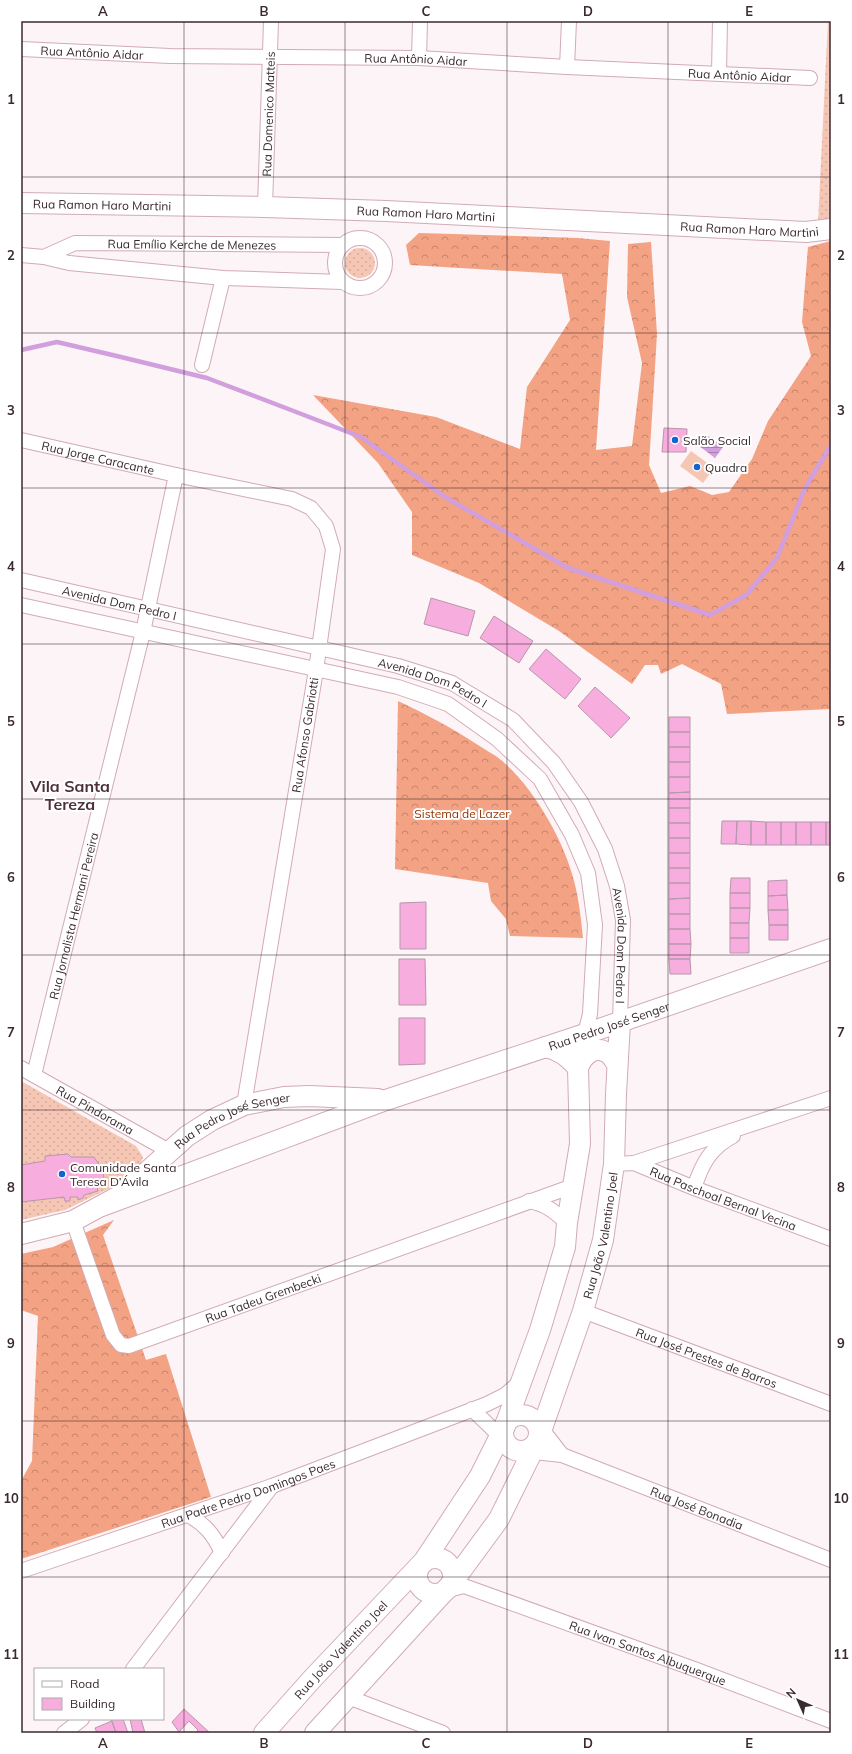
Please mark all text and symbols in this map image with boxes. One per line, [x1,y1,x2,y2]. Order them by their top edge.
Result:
text: A [98,3,108,19]
text: B [260,3,269,19]
text: C [422,3,431,19]
text: D [583,3,593,19]
text: E [745,3,753,19]
street label: Rua Antônio Aidar [40,42,144,62]
street label: Rua Antônio Aidar [364,50,468,68]
street label: Rua Domenico Matteis [258,51,278,177]
street label: Rua Antônio Aidar [688,65,792,85]
text: 1 [7,91,15,107]
text: 1 [837,91,845,107]
street label: Rua Ramon Haro Martini [33,196,172,213]
street label: Rua Ramon Haro Martini [356,203,496,224]
street label: Rua Ramon Haro Martini [680,218,820,239]
street label: Rua Emílio Kerche de Menezes [108,236,276,252]
text: 2 [7,247,15,263]
text: 2 [837,247,845,263]
text: 3 [7,402,15,418]
text: 3 [837,402,845,418]
place label: Salão Social [683,433,751,448]
marker: Salão Social [670,435,680,445]
street label: Rua Jorge Caracante [40,437,156,477]
place label: Quadra [705,460,747,475]
marker: Quadra [692,462,702,472]
text: 4 [7,558,15,574]
text: 4 [837,558,845,574]
street label: Avenida Dom Pedro I [61,582,178,623]
street label: Avenida Dom Pedro I [377,654,490,710]
street label: Rua Afonso Gabriotti [288,676,322,794]
text: 5 [7,713,15,729]
text: 5 [837,713,845,729]
district label: Vila Santa Tereza [29,776,110,814]
park label: Sistema de Lazer [414,806,510,821]
street label: Rua Jornalista Hermani Pereira [45,831,101,1001]
text: 6 [7,869,15,885]
text: 6 [837,869,845,885]
street label: Avenida Dom Pedro I [610,886,631,1004]
street label: Rua Pedro José Senger [546,998,672,1053]
text: 7 [7,1024,15,1040]
text: 7 [837,1024,845,1040]
street label: Rua Pindorama [54,1082,137,1137]
street label: Rua Pedro José Senger [171,1089,291,1152]
place label: Comunidade Santa Teresa D’Ávila [70,1160,176,1189]
street label: Rua Paschoal Bernal Vecina [648,1163,799,1233]
marker: Comunidade Santa Teresa D’Ávila [57,1169,67,1179]
street label: Rua João Valentino Joel [579,1171,620,1300]
text: 8 [7,1179,15,1195]
text: 8 [837,1179,845,1195]
street label: Rua Tadeu Grembecki [203,1270,323,1325]
street label: Rua José Prestes de Barros [634,1324,779,1391]
text: 9 [7,1335,15,1351]
text: 9 [837,1335,845,1351]
street label: Rua Padre Pedro Domingos Paes [159,1455,337,1531]
street label: Rua José Bonadia [648,1483,746,1533]
text: 10 [3,1490,19,1506]
text: 10 [833,1490,849,1506]
street label: Rua João Valentino Joel [291,1597,390,1702]
street label: Rua Ivan Santos Albuquerque [567,1617,728,1688]
text: 11 [3,1646,19,1662]
text: 11 [833,1646,849,1662]
legend [34,1668,164,1720]
text: Road [70,1676,99,1691]
north arrow [778,1680,818,1720]
text: N [783,1685,799,1701]
text: Building [70,1696,115,1711]
text: A [98,1735,108,1751]
text: B [260,1735,269,1751]
text: C [422,1735,431,1751]
text: D [583,1735,593,1751]
text: E [745,1735,753,1751]

